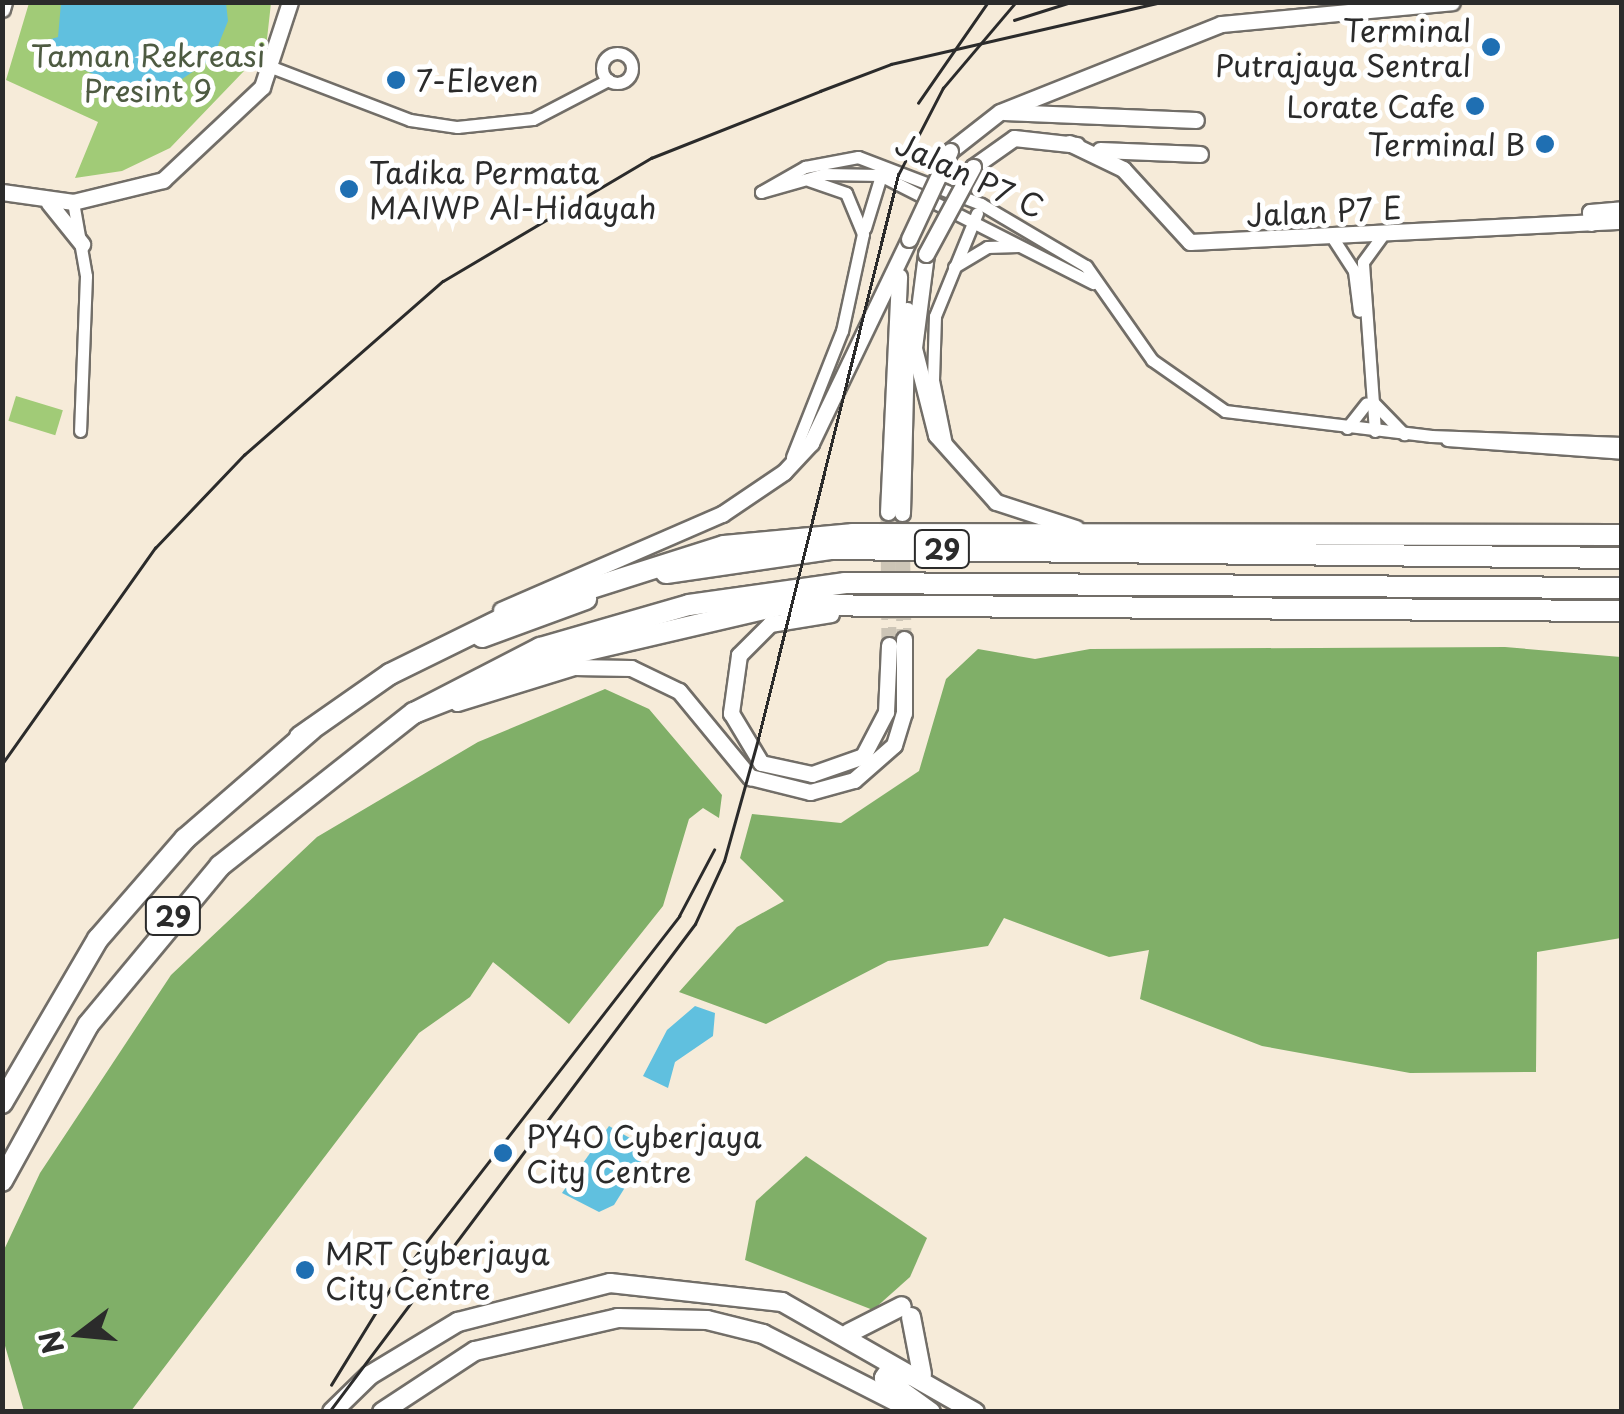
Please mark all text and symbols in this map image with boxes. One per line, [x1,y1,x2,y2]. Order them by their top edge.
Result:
place label: Terminal Putrajaya Sentral [1212,12,1471,82]
marker: Terminal Putrajaya Sentral [1480,36,1502,58]
park label: Taman Rekreasi Presint 9 [31,37,265,108]
place label: 7-Eleven [416,62,539,98]
marker: 7-Eleven [385,69,407,91]
place label: Lorate Cafe [1286,88,1455,124]
marker: Lorate Cafe [1464,95,1486,117]
street label: Jalan P7 C [891,125,1049,225]
place label: Terminal B [1368,126,1525,162]
marker: Terminal B [1534,133,1556,155]
place label: Tadika Permata MAIWP Al-Hidayah [369,154,657,224]
marker: Tadika Permata MAIWP Al-Hidayah [338,178,360,200]
street label: Jalan P7 E [1246,189,1402,233]
road number: 29 [912,526,972,572]
road number: 29 [143,893,203,939]
place label: PY40 Cyberjaya City Centre [526,1118,765,1188]
marker: PY40 Cyberjaya City Centre [490,1140,516,1166]
place label: MRT Cyberjaya City Centre [325,1235,554,1306]
marker: MRT Cyberjaya City Centre [294,1259,316,1281]
north arrow [30,1284,130,1384]
text: N [27,1326,74,1359]

